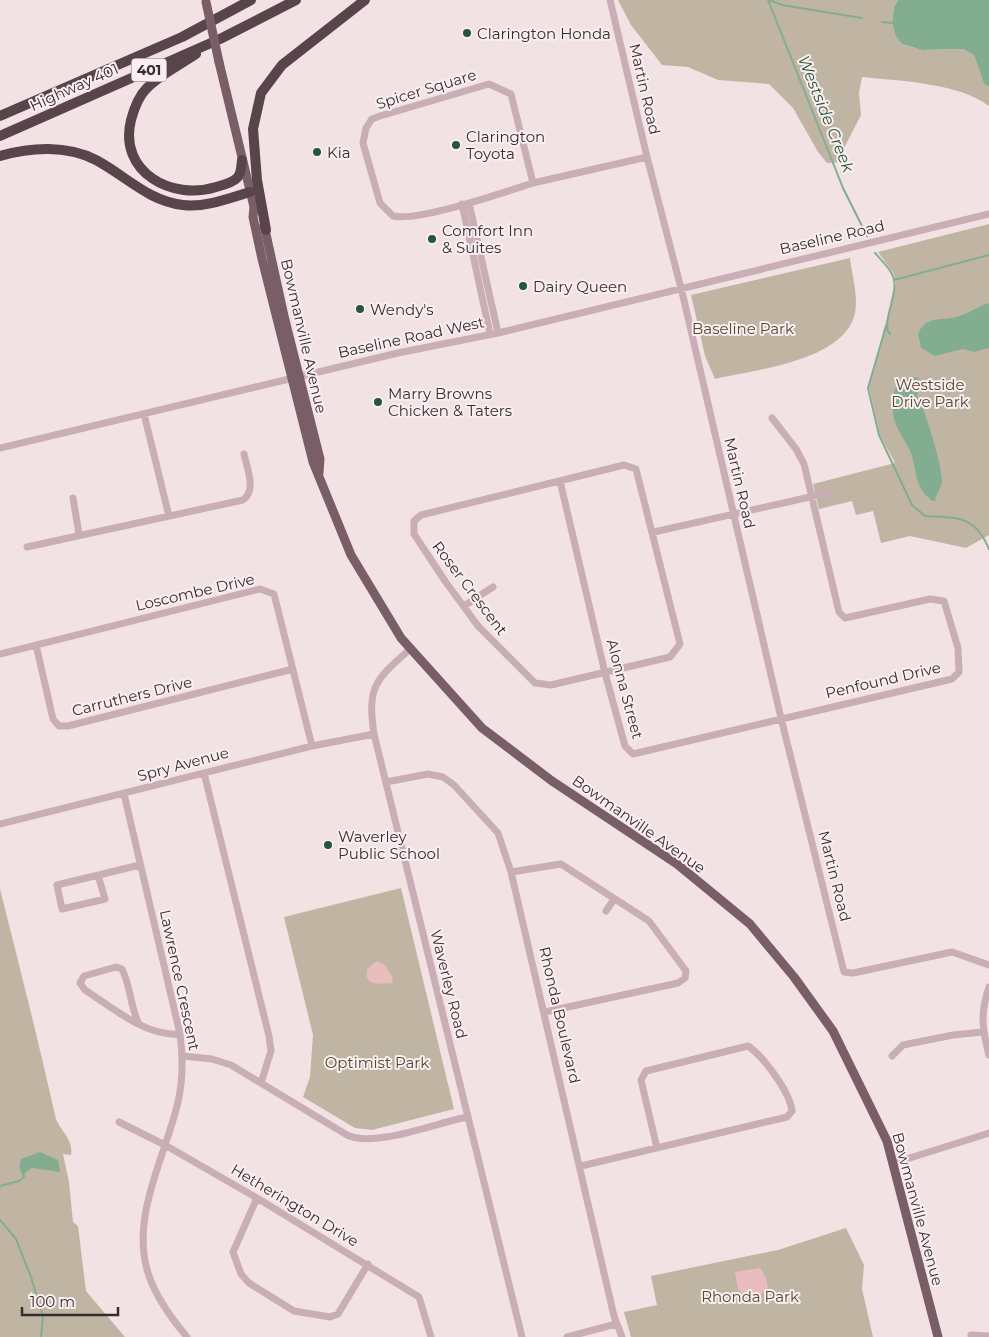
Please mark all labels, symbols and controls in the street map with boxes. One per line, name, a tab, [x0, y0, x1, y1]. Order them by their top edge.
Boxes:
place label: Clarington Honda	[477, 24, 611, 43]
marker: Clarington Honda	[461, 27, 473, 39]
street label: Martin Road	[625, 42, 665, 136]
water label: Westside Creek	[794, 53, 859, 176]
road number: 401	[132, 58, 166, 82]
street label: Highway 401	[27, 59, 121, 115]
street label: Spicer Square	[374, 65, 478, 113]
place label: Clarington Toyota	[466, 127, 545, 163]
marker: Clarington Toyota	[450, 139, 462, 151]
place label: Kia	[327, 143, 351, 162]
marker: Kia	[311, 146, 323, 158]
street label: Baseline Road	[778, 216, 886, 258]
place label: Comfort Inn & Suites	[442, 221, 533, 257]
marker: Comfort Inn & Suites	[426, 233, 438, 245]
street label: Bowmanville Avenue	[277, 257, 331, 415]
place label: Dairy Queen	[533, 277, 627, 296]
marker: Dairy Queen	[517, 280, 529, 292]
place label: Wendy's	[370, 300, 434, 319]
marker: Wendy's	[354, 303, 366, 315]
street label: Baseline Road West	[336, 312, 486, 362]
park label: Baseline Park	[692, 319, 794, 338]
park label: Westside Drive Park	[891, 375, 969, 411]
place label: Marry Browns Chicken & Taters	[388, 384, 512, 420]
marker: Marry Browns Chicken & Taters	[372, 396, 384, 408]
street label: Martin Road	[720, 436, 760, 530]
street label: Roser Crescent	[428, 537, 512, 639]
street label: Loscombe Drive	[134, 569, 256, 615]
street label: Alonna Street	[603, 637, 647, 741]
street label: Penfound Drive	[823, 657, 943, 703]
street label: Carruthers Drive	[70, 672, 194, 720]
street label: Spry Avenue	[135, 743, 231, 785]
street label: Bowmanville Avenue	[569, 771, 709, 877]
place label: Waverley Public School	[338, 827, 440, 863]
street label: Martin Road	[815, 829, 855, 923]
marker: Waverley Public School	[322, 839, 334, 851]
street label: Lawrence Crescent	[156, 908, 204, 1052]
street label: Waverley Road	[426, 928, 472, 1040]
street label: Rhonda Boulevard	[535, 945, 585, 1085]
park label: Optimist Park	[325, 1053, 429, 1072]
street label: Bowmanville Avenue	[888, 1130, 948, 1288]
street label: Hetherington Drive	[228, 1159, 362, 1251]
scale bar	[22, 1284, 119, 1316]
park label: Rhonda Park	[701, 1287, 799, 1306]
text: 100 m	[30, 1292, 75, 1311]

